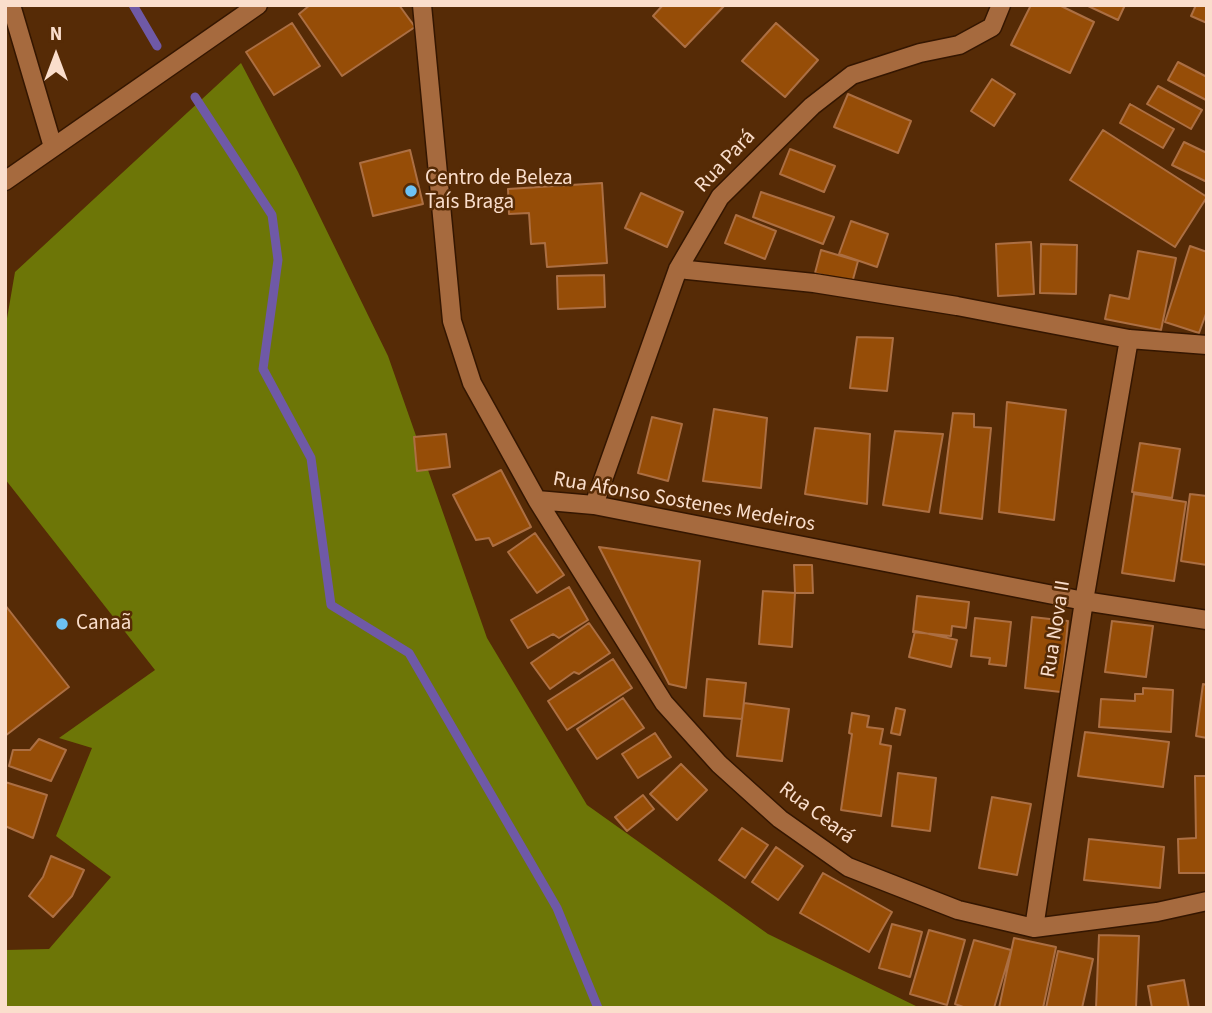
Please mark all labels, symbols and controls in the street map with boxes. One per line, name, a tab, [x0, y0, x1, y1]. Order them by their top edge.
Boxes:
north arrow	[21, 21, 91, 91]
text: N	[50, 21, 62, 48]
street label: Rua Pará	[690, 125, 762, 199]
place label: Centro de Beleza Taís Braga	[425, 166, 572, 216]
marker: Centro de Beleza Taís Braga	[403, 183, 419, 199]
street label: Rua Afonso Sostenes Medeiros	[551, 468, 817, 538]
street label: Rua Nova II	[1037, 579, 1077, 679]
place label: Canaã	[76, 611, 131, 637]
marker: Canaã	[54, 616, 70, 632]
street label: Rua Ceará	[773, 777, 859, 851]

